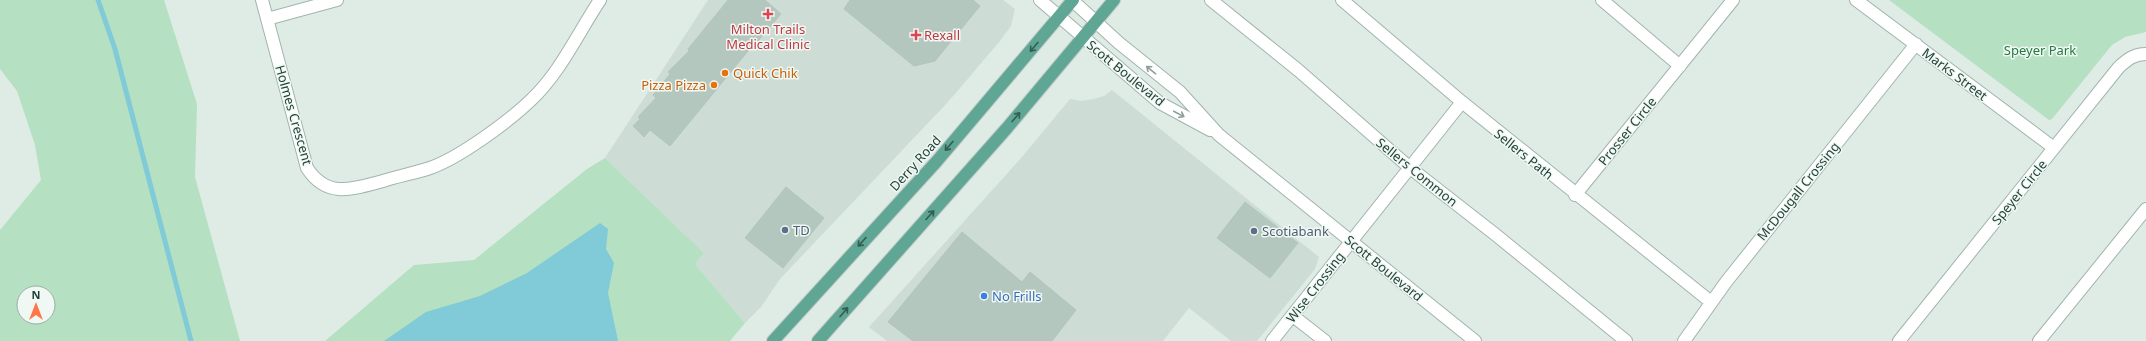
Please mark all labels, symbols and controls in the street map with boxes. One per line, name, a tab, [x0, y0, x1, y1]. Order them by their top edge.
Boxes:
marker: Milton Trails Medical Clinic	[762, 8, 774, 20]
place label: Milton Trails Medical Clinic	[726, 20, 810, 53]
place label: Rexall	[924, 26, 960, 44]
marker: Rexall	[911, 30, 921, 40]
street label: Scott Boulevard	[1083, 36, 1169, 110]
one-way arrow	[1029, 41, 1038, 52]
park label: Speyer Park	[2004, 41, 2076, 59]
street label: Marks Street	[1919, 44, 1992, 105]
street label: Holmes Crescent	[271, 63, 317, 167]
place label: Quick Chik	[733, 64, 798, 82]
one-way arrow	[1146, 65, 1157, 74]
marker: Quick Chik	[720, 68, 730, 78]
place label: Pizza Pizza	[641, 76, 706, 94]
marker: Pizza Pizza	[709, 80, 719, 90]
street label: Prosser Circle	[1594, 93, 1660, 169]
one-way arrow	[1173, 110, 1185, 118]
one-way arrow	[1012, 112, 1021, 122]
street label: Sellers Path	[1491, 125, 1557, 183]
street label: Derry Road	[885, 131, 945, 195]
street label: Sellers Common	[1373, 134, 1461, 210]
street label: McDougall Crossing	[1753, 138, 1843, 244]
one-way arrow	[945, 140, 954, 151]
street label: Speyer Circle	[1987, 156, 2051, 228]
one-way arrow	[926, 209, 935, 220]
place label: TD	[793, 221, 810, 239]
place label: Scotiabank	[1262, 222, 1329, 240]
marker: TD	[780, 225, 790, 235]
marker: Scotiabank	[1249, 226, 1259, 236]
street label: Scott Boulevard	[1341, 231, 1427, 305]
one-way arrow	[858, 237, 867, 248]
street label: Wise Crossing	[1282, 248, 1348, 326]
north arrow	[16, 285, 56, 325]
text: N	[32, 287, 40, 302]
place label: No Frills	[992, 287, 1042, 305]
marker: No Frills	[979, 291, 989, 301]
one-way arrow	[839, 306, 848, 317]

